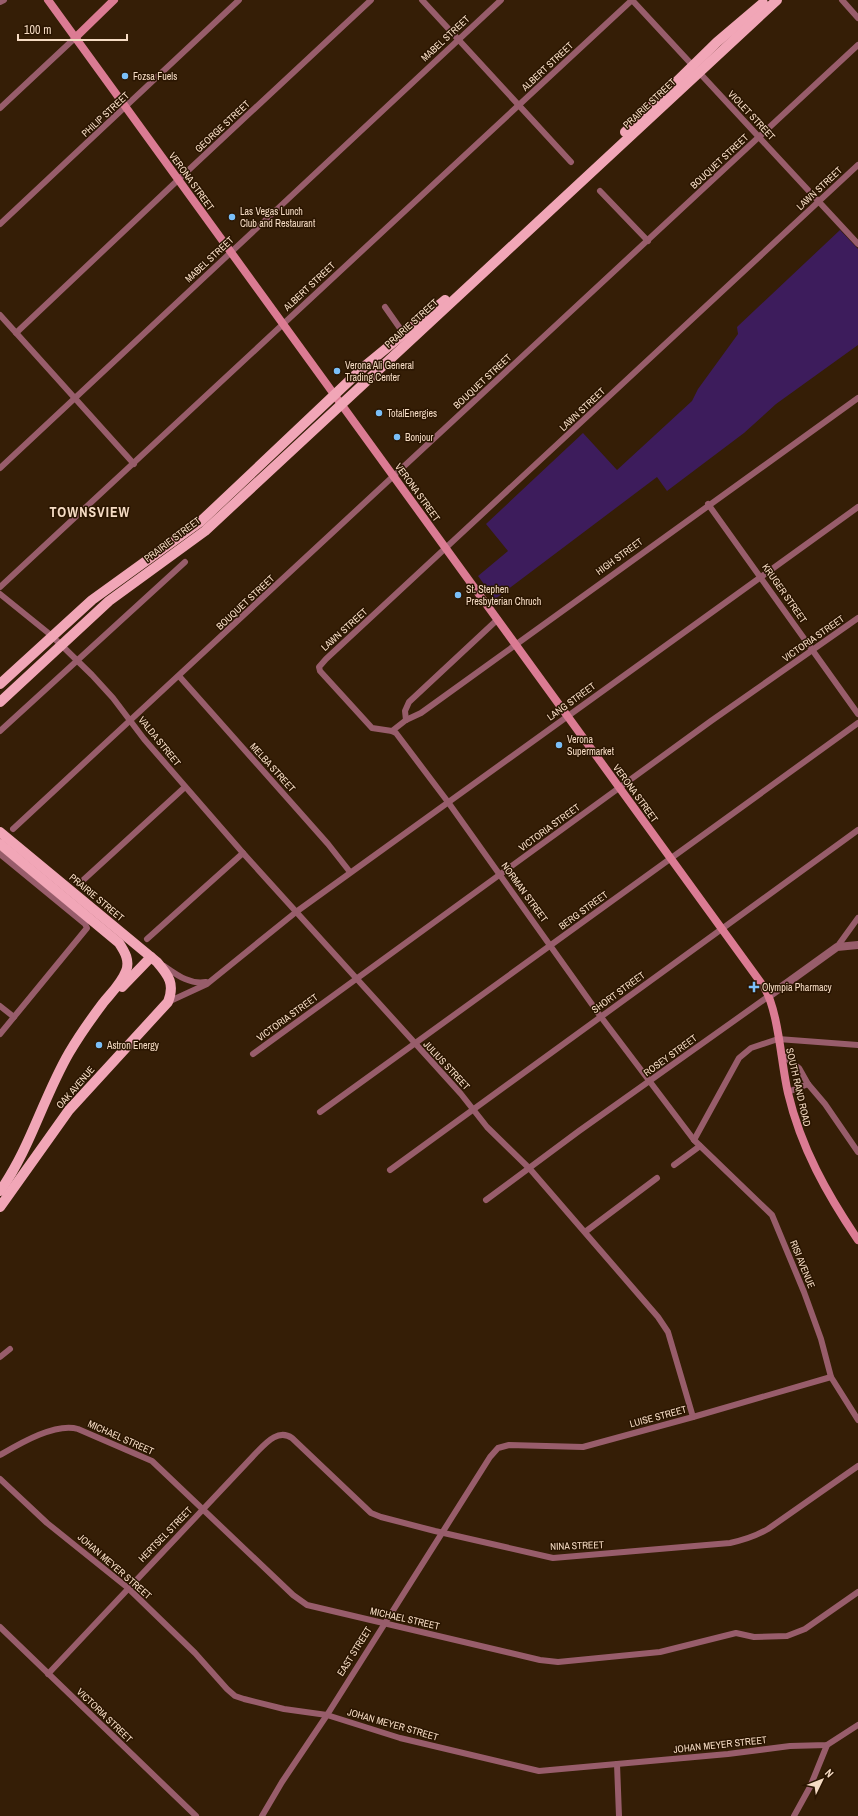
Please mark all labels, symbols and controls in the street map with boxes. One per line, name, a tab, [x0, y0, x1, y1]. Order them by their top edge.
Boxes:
street label: MABEL STREET	[418, 12, 472, 64]
scale bar	[18, 16, 127, 42]
text: 100 m	[24, 22, 51, 38]
street label: ALBERT STREET	[518, 39, 576, 94]
place label: Fozsa Fuels	[133, 70, 177, 83]
marker: Fozsa Fuels	[120, 71, 130, 81]
street label: PRAIRIE STREET	[620, 76, 678, 131]
street label: VIOLET STREET	[725, 88, 778, 143]
street label: PHILIP STREET	[79, 89, 132, 140]
street label: GEORGE STREET	[192, 98, 253, 155]
street label: BOUQUET STREET	[687, 131, 751, 192]
street label: VERONA STREET	[166, 150, 217, 213]
street label: LAWN STREET	[794, 164, 845, 213]
place label: Las Vegas Lunch Club and Restaurant	[240, 205, 316, 230]
marker: Las Vegas Lunch Club and Restaurant	[227, 212, 237, 222]
street label: MABEL STREET	[182, 233, 236, 285]
street label: ALBERT STREET	[280, 259, 338, 314]
street label: PRAIRIE STREET	[382, 296, 441, 351]
street label: BOUQUET STREET	[450, 351, 514, 412]
place label: Verona Ali General Trading Center	[345, 359, 414, 384]
marker: Verona Ali General Trading Center	[332, 366, 342, 376]
street label: LAWN STREET	[557, 385, 608, 434]
place label: TotalEnergies	[387, 407, 437, 420]
marker: TotalEnergies	[374, 408, 384, 418]
place label: Bonjour	[405, 431, 434, 444]
marker: Bonjour	[392, 432, 402, 442]
street label: VERONA STREET	[392, 461, 443, 524]
district label: TOWNSVIEW	[50, 503, 130, 521]
street label: PRAIRIE STREET	[141, 514, 203, 565]
street label: HIGH STREET	[593, 535, 645, 578]
street label: KRUGER STREET	[759, 561, 810, 626]
street label: BOUQUET STREET	[213, 572, 277, 633]
place label: St. Stephen Presbyterian Chruch	[466, 583, 541, 608]
marker: St. Stephen Presbyterian Chruch	[453, 590, 463, 600]
street label: LAWN STREET	[318, 605, 370, 654]
street label: VICTORIA STREET	[780, 612, 847, 665]
street label: LANG STREET	[544, 679, 598, 723]
street label: VALDA STREET	[136, 714, 184, 769]
place label: Verona Supermarket	[567, 733, 615, 758]
street label: MELBA STREET	[247, 740, 298, 795]
marker: Verona Supermarket	[554, 740, 564, 750]
street label: VERONA STREET	[610, 762, 661, 825]
street label: VICTORIA STREET	[516, 801, 583, 854]
street label: NORMAN STREET	[498, 860, 551, 925]
street label: PRAIRIE STREET	[67, 871, 127, 924]
street label: BERG STREET	[556, 888, 611, 933]
street label: SHORT STREET	[589, 969, 648, 1016]
place label: Olympia Pharmacy	[762, 981, 833, 994]
marker: Olympia Pharmacy	[749, 982, 759, 992]
street label: VICTORIA STREET	[254, 991, 321, 1044]
street label: ROSEY STREET	[641, 1032, 700, 1079]
street label: JULIUS STREET	[420, 1038, 473, 1093]
place label: Astron Energy	[106, 1039, 160, 1052]
marker: Astron Energy	[94, 1040, 104, 1050]
street label: SOUTH RAND ROAD	[783, 1047, 814, 1128]
street label: OAK AVENUE	[53, 1063, 97, 1111]
street label: RISI AVENUE	[787, 1238, 818, 1290]
street label: LUISE STREET	[628, 1403, 688, 1430]
street label: MICHAEL STREET	[86, 1417, 156, 1458]
street label: HERTSEL STREET	[136, 1504, 195, 1565]
street label: JOHAN MEYER STREET	[75, 1531, 154, 1602]
street label: NINA STREET	[550, 1538, 604, 1553]
street label: MICHAEL STREET	[369, 1604, 441, 1633]
street label: EAST STREET	[334, 1624, 375, 1678]
street label: VICTORIA STREET	[74, 1685, 135, 1745]
street label: JOHAN MEYER STREET	[346, 1705, 440, 1744]
street label: JOHAN MEYER STREET	[673, 1733, 767, 1756]
north arrow	[802, 1760, 842, 1800]
text: N	[822, 1766, 837, 1780]

